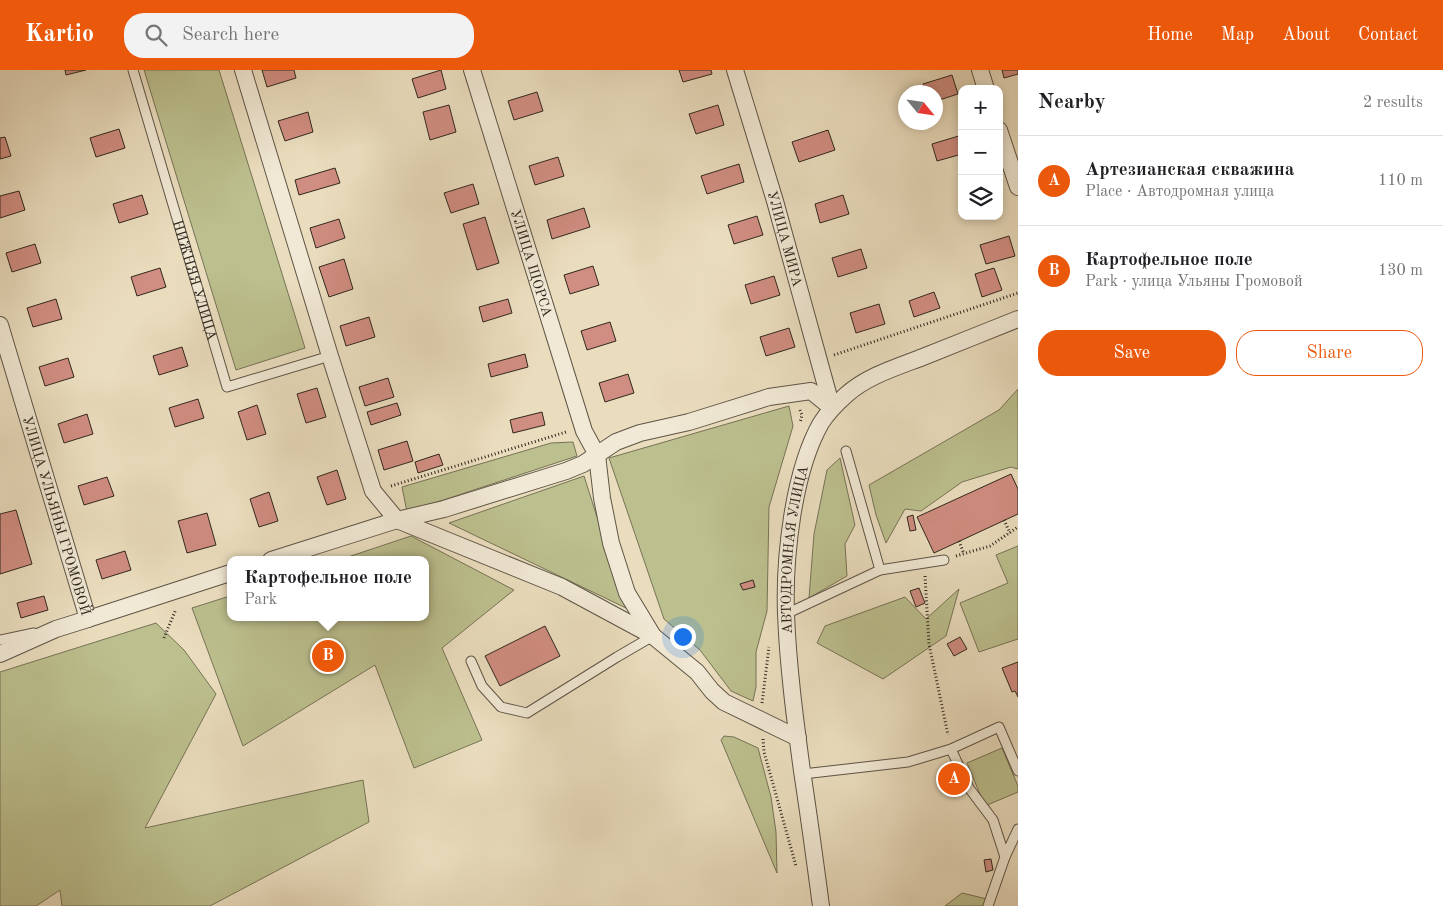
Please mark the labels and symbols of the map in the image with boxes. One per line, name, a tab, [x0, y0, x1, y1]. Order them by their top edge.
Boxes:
north arrow	[898, 85, 943, 130]
street label: УЛИЦА МИРА	[764, 189, 804, 289]
street label: УЛИЦА ЩОРСА	[508, 208, 554, 319]
street label: НИЖНЯЯ УЛИЦА	[170, 218, 219, 342]
street label: УЛИЦА УЛЬЯНЫ ГРОМОВОЙ	[20, 415, 96, 617]
street label: АВТОДРОМНАЯ УЛИЦА	[780, 464, 811, 634]
your location	[670, 624, 696, 650]
pin: B	[312, 637, 344, 675]
pin: A	[938, 760, 970, 798]

